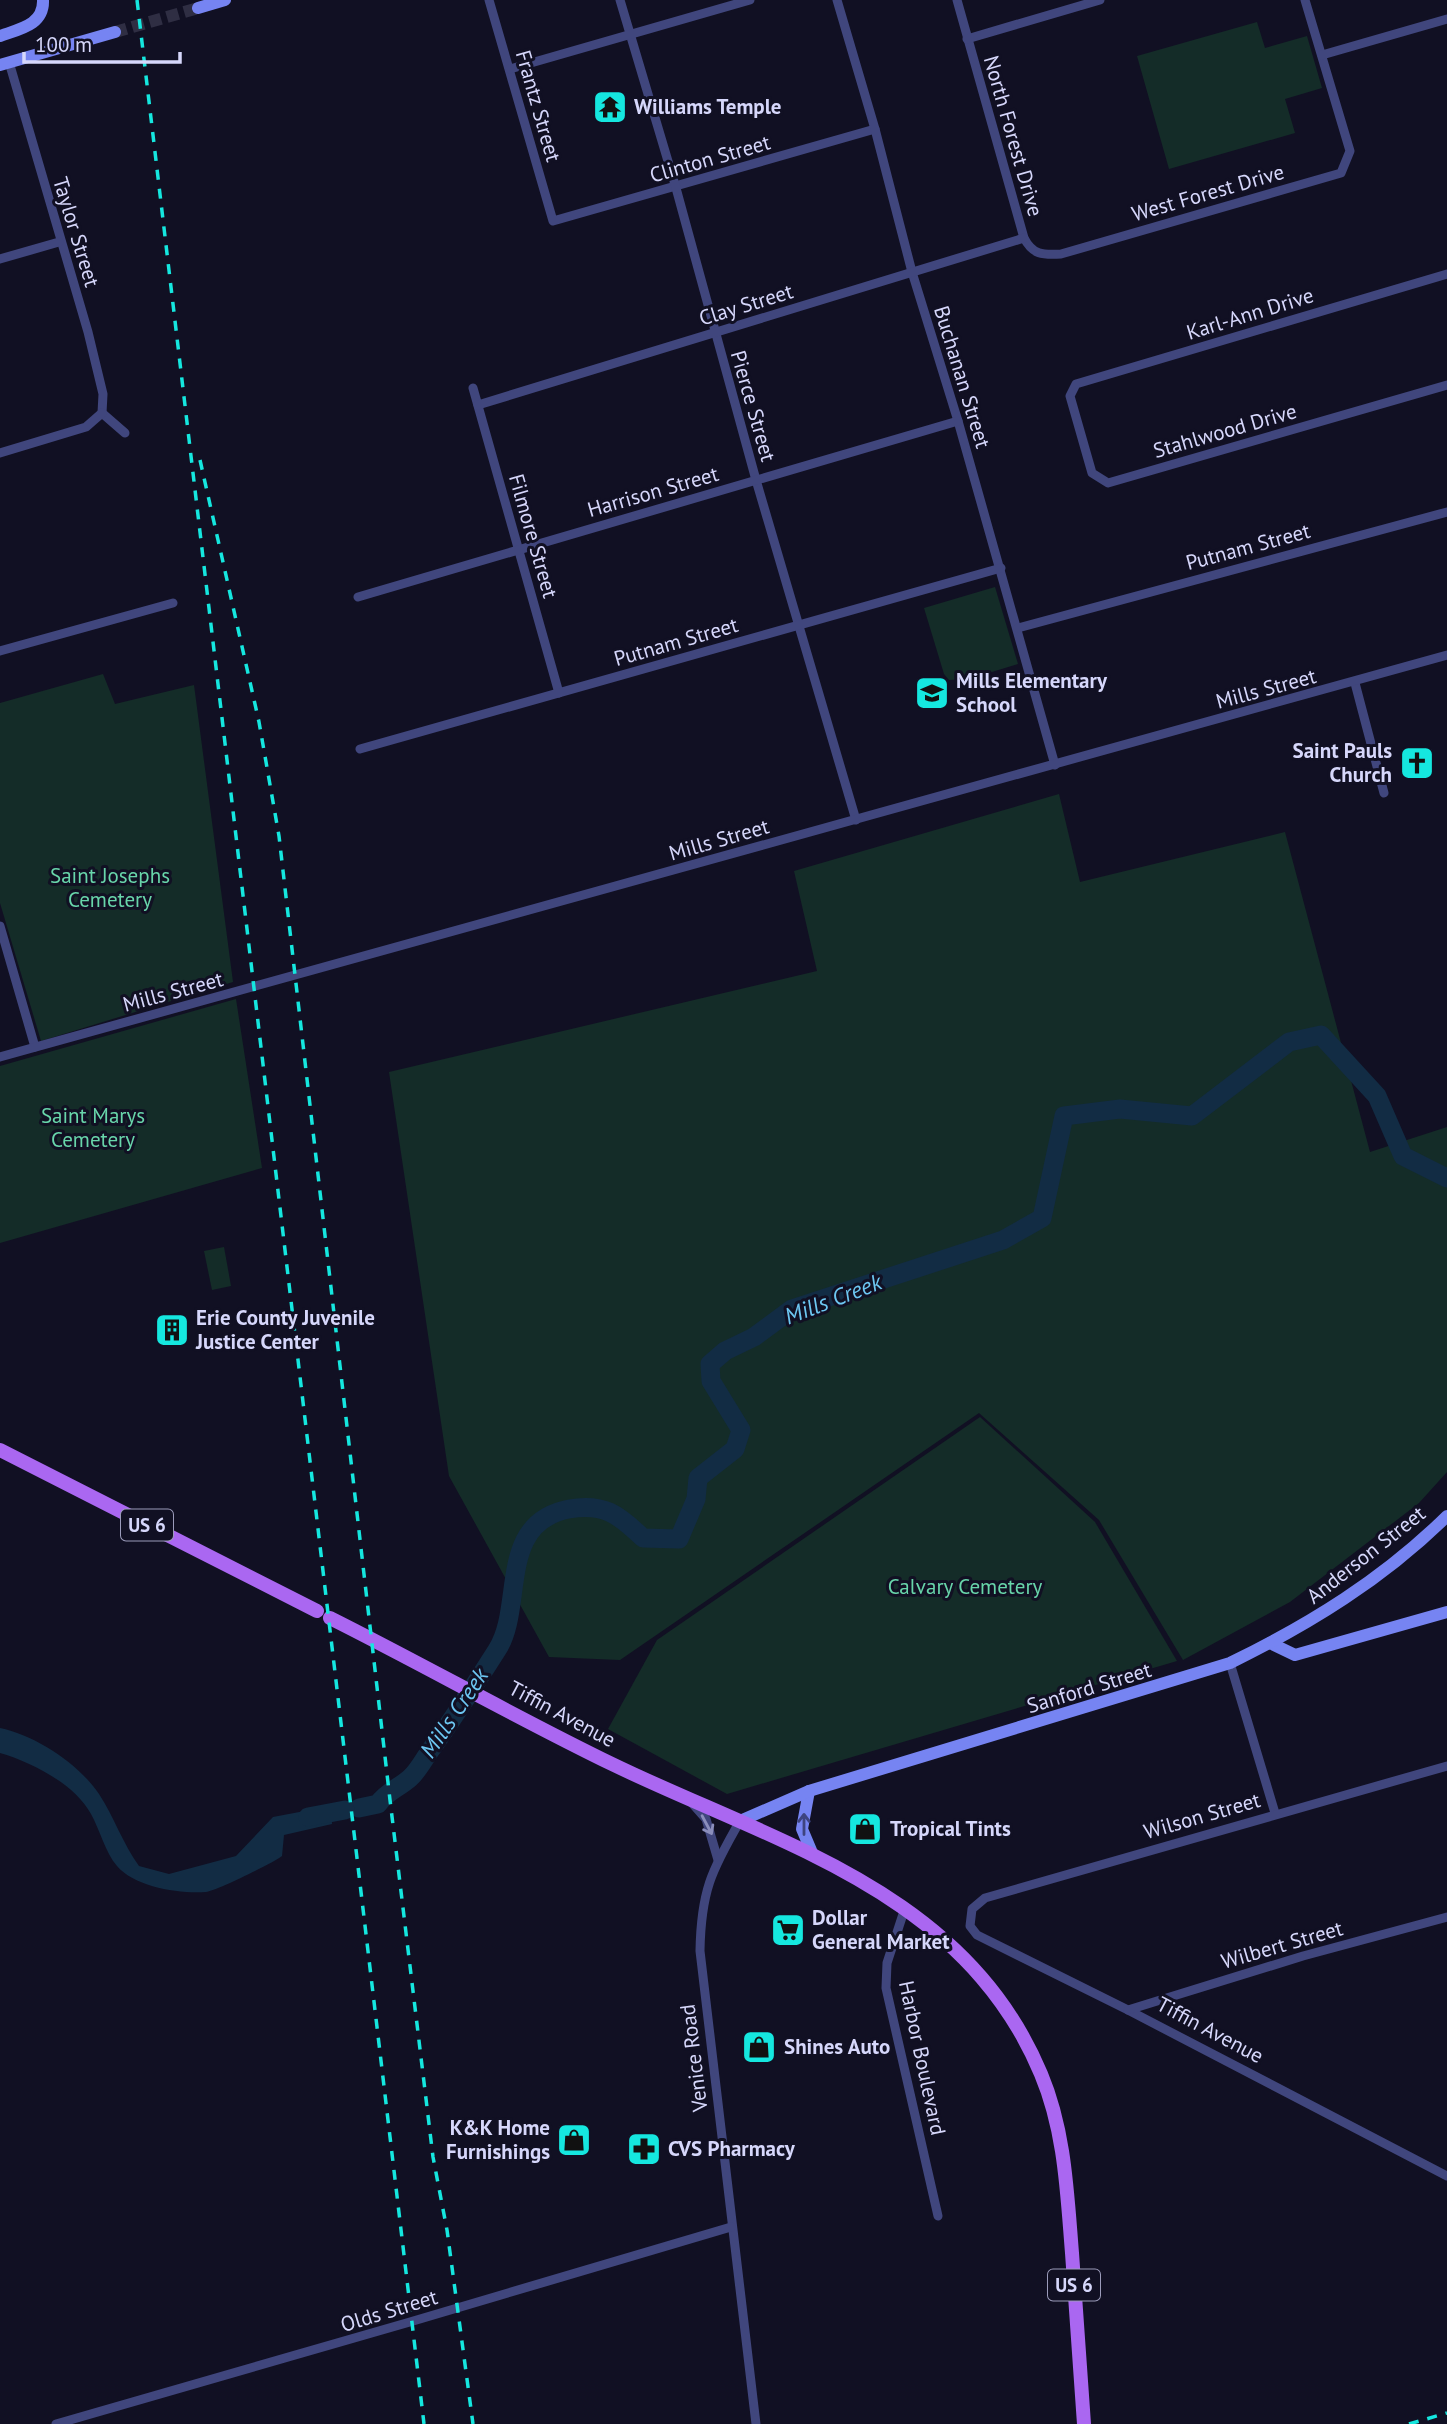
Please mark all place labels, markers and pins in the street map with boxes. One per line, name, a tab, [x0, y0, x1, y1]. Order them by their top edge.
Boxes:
temple icon: Williams Temple	[591, 88, 629, 126]
place label: Williams Temple	[634, 93, 781, 120]
place label: Mills Elementary School	[956, 667, 1108, 718]
school or university icon: Mills Elementary School	[913, 674, 951, 712]
place label: Saint Pauls Church	[1293, 737, 1392, 788]
church icon: Saint Pauls Church	[1398, 744, 1436, 782]
place label: Erie County Juvenile Justice Center	[195, 1304, 375, 1355]
building icon: Erie County Juvenile Justice Center	[153, 1311, 191, 1349]
shop icon: Tropical Tints	[846, 1810, 884, 1848]
place label: Tropical Tints	[890, 1815, 1011, 1842]
place label: Dollar General Market	[812, 1904, 950, 1955]
supermarket icon: Dollar General Market	[769, 1911, 807, 1949]
shop icon: Shines Auto	[740, 2028, 778, 2066]
place label: Shines Auto	[784, 2033, 890, 2060]
place label: K&K Home Furnishings	[446, 2114, 550, 2165]
shop icon: K&K Home Furnishings	[555, 2121, 593, 2159]
pharmacy icon: CVS Pharmacy	[625, 2130, 663, 2168]
place label: CVS Pharmacy	[668, 2135, 796, 2162]

